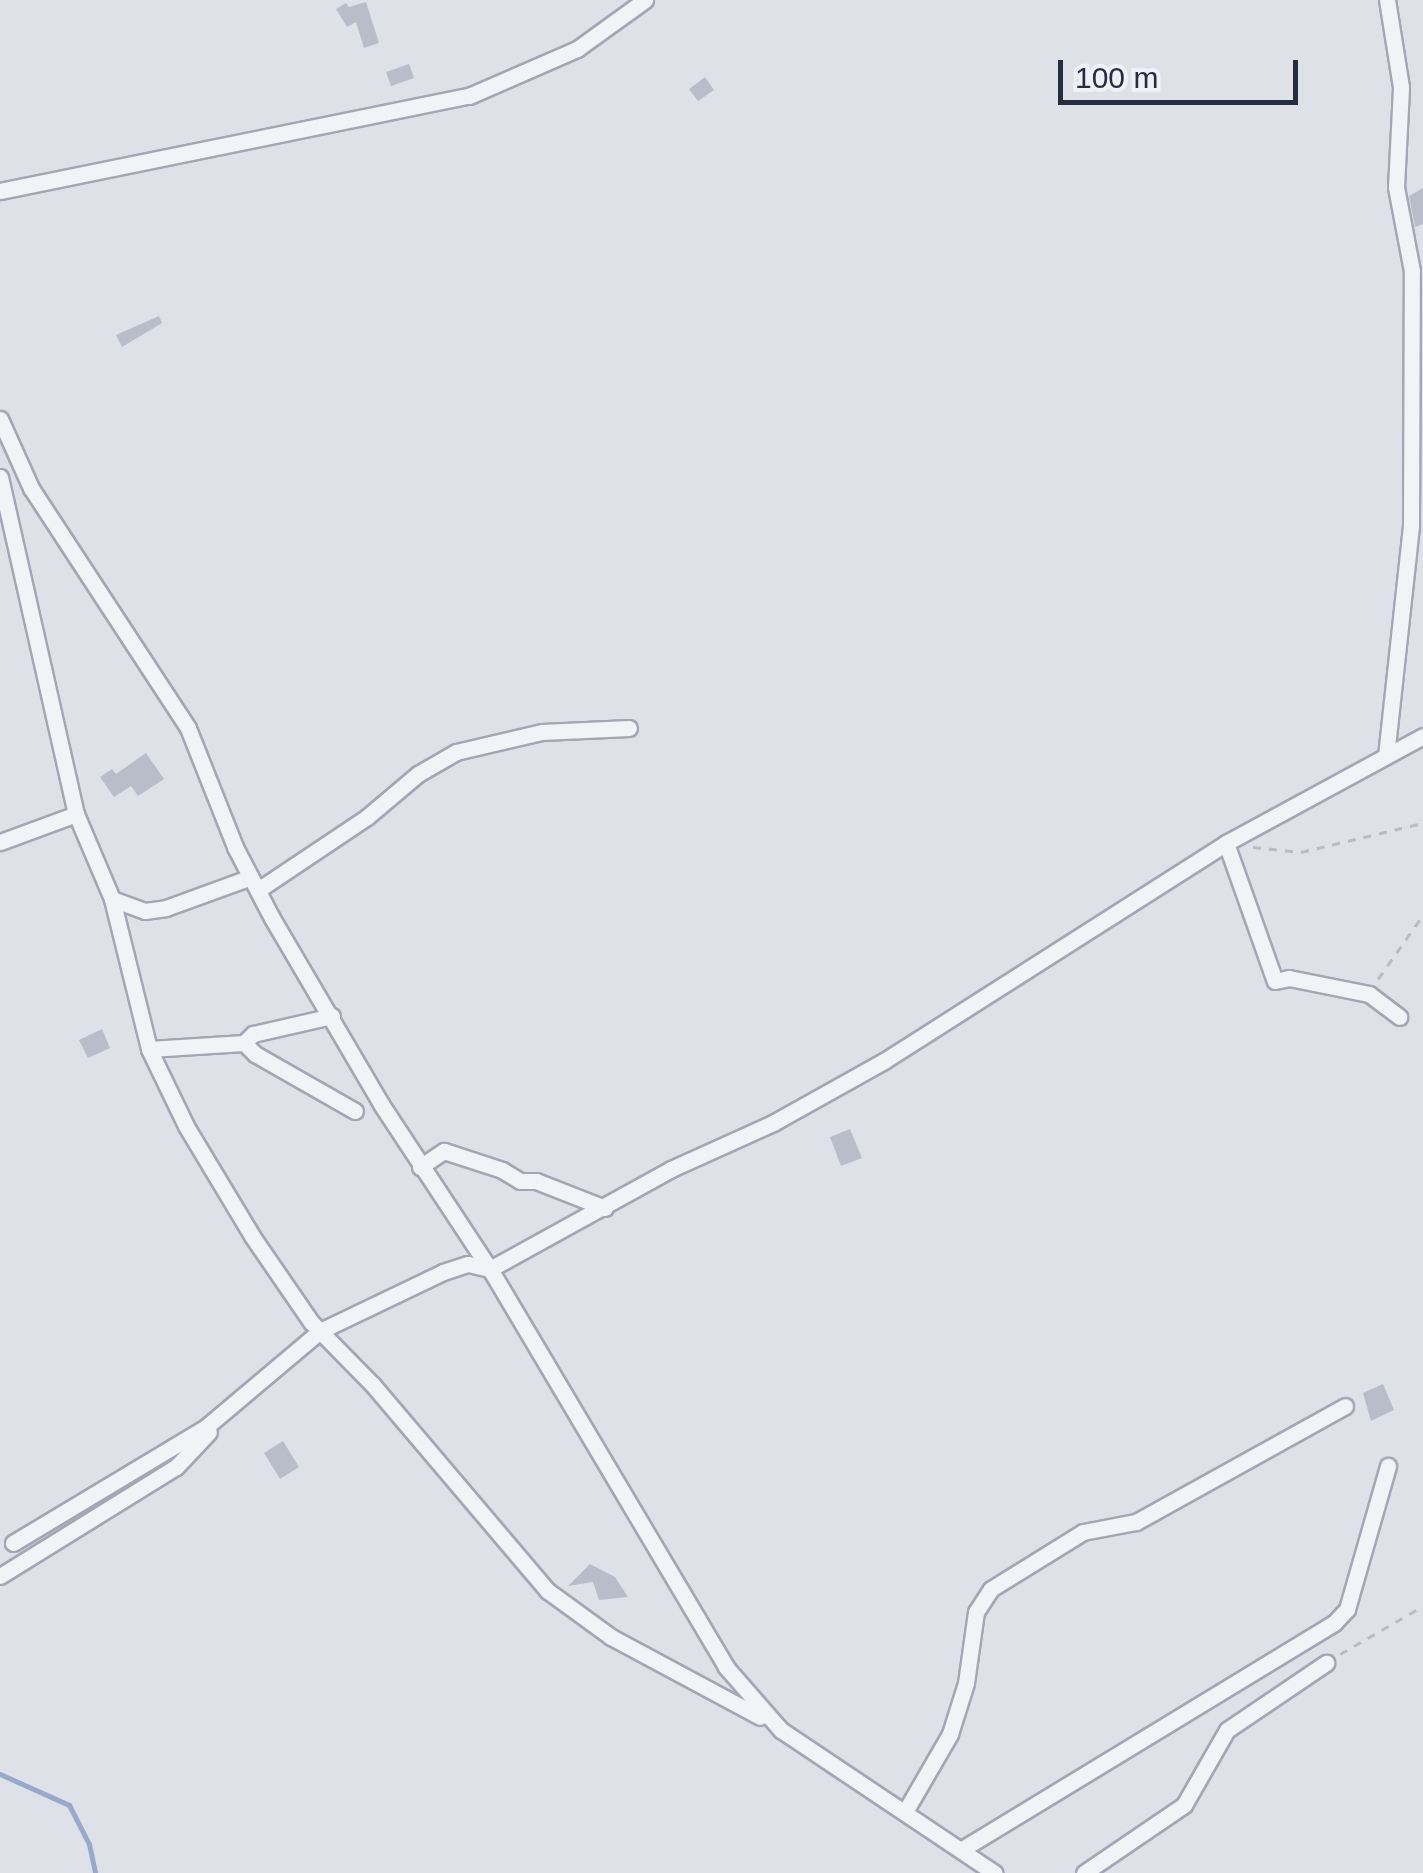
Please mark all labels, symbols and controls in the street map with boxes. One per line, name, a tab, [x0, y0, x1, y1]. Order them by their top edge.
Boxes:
scale bar	[1063, 40, 1303, 102]
text: 100 m	[1075, 61, 1158, 94]

